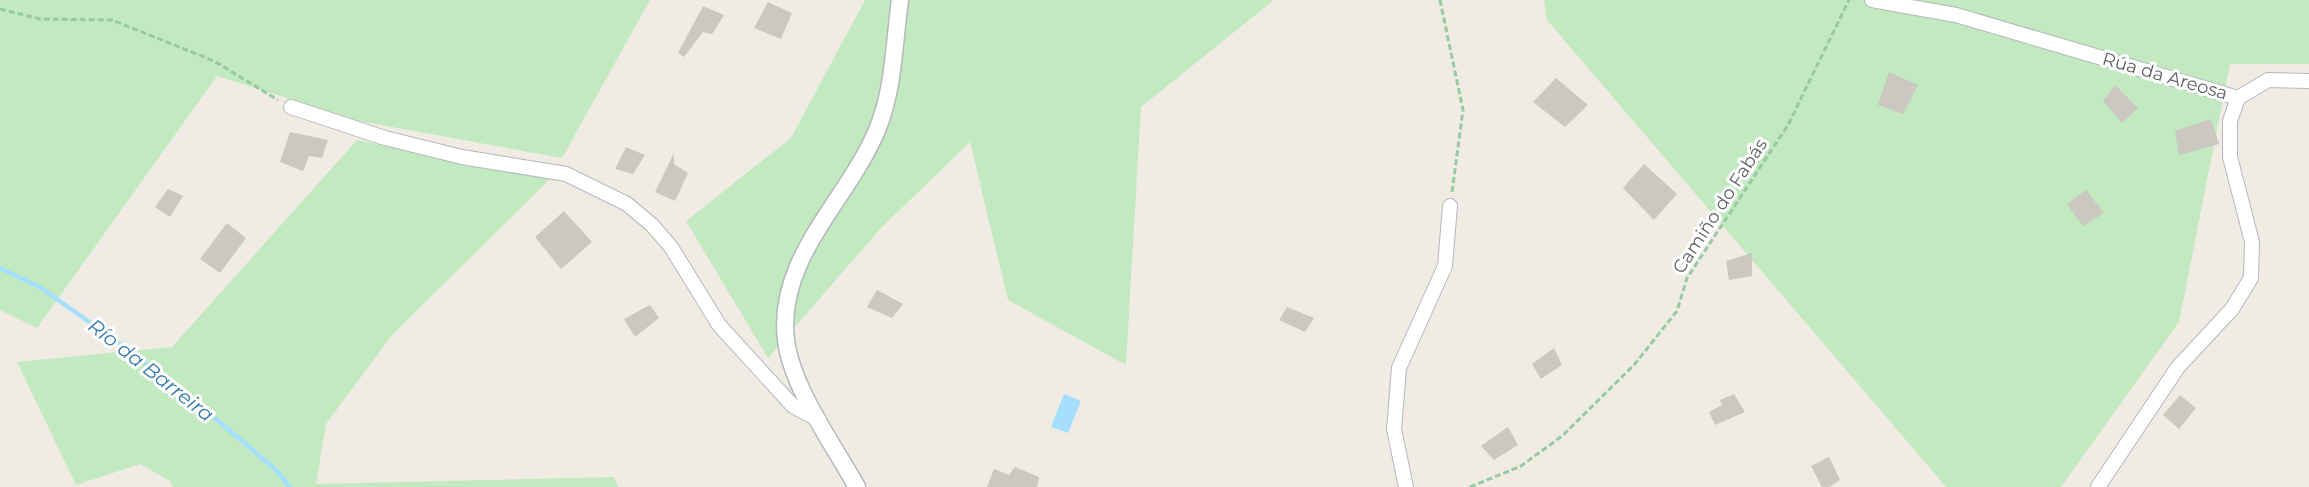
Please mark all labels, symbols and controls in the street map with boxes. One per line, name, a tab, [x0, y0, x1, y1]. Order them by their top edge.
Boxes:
street label: Rúa da Areosa	[2100, 48, 2230, 104]
street label: Camiño do Fabás	[1668, 134, 1772, 278]
water label: Río da Barreira	[83, 313, 219, 427]

